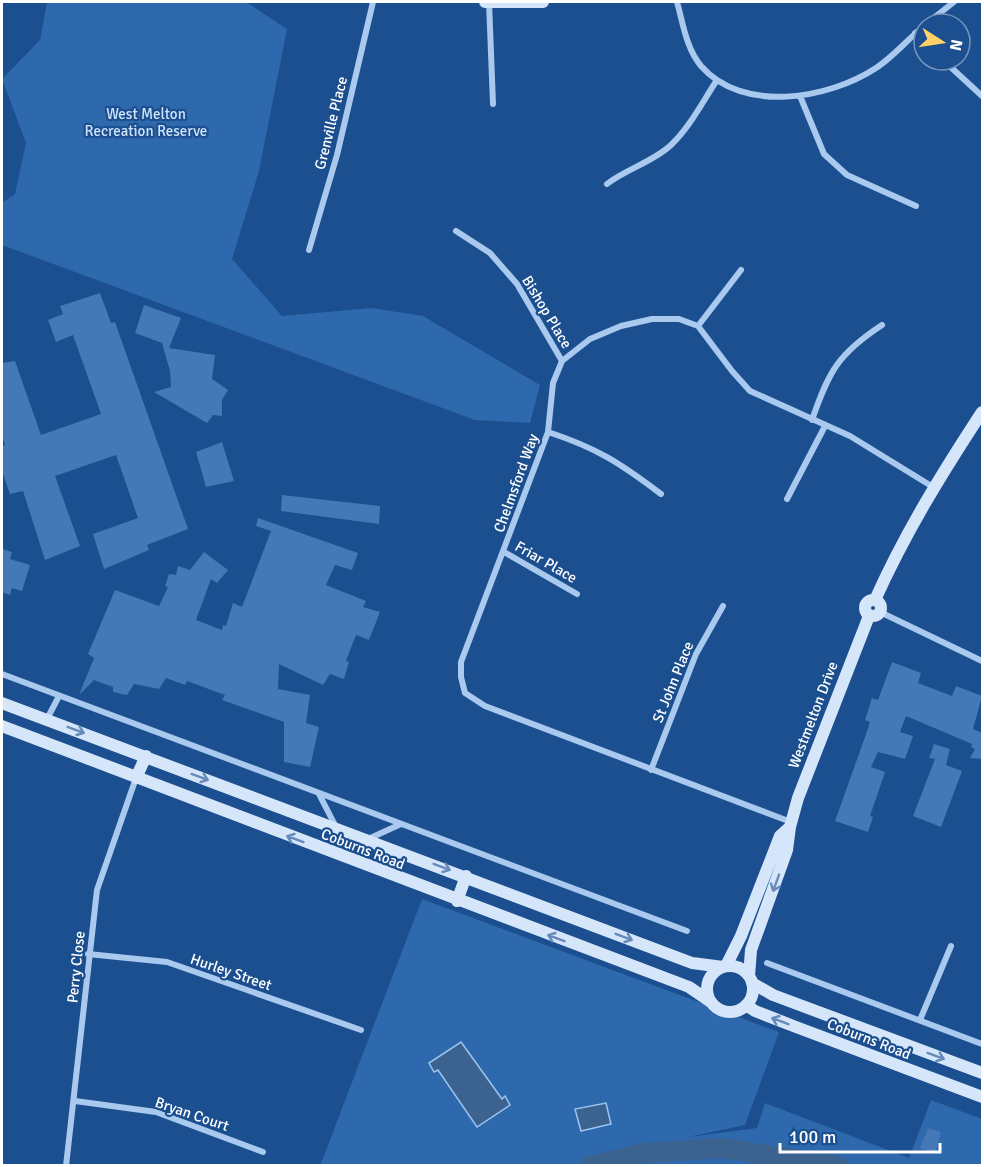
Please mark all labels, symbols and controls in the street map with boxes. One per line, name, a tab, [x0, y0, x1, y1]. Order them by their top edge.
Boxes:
north arrow	[912, 12, 972, 72]
text: N	[945, 37, 967, 52]
street label: Grenville Place	[311, 75, 351, 171]
park label: West Melton Recreation Reserve	[85, 105, 207, 140]
street label: Bishop Place	[518, 272, 576, 352]
street label: Chelmsford Way	[490, 431, 542, 535]
street label: Friar Place	[512, 537, 580, 587]
street label: St John Place	[649, 639, 697, 725]
street label: Westmelton Drive	[784, 659, 842, 771]
one-way arrow	[66, 726, 85, 737]
one-way arrow	[190, 772, 209, 783]
street label: Coburns Road	[318, 825, 408, 873]
one-way arrow	[286, 832, 305, 843]
one-way arrow	[432, 863, 451, 874]
one-way arrow	[769, 873, 780, 892]
street label: Perry Close	[63, 930, 89, 1004]
one-way arrow	[547, 931, 566, 942]
one-way arrow	[614, 932, 633, 943]
street label: Hurley Street	[188, 950, 274, 994]
one-way arrow	[771, 1015, 790, 1026]
street label: Coburns Road	[824, 1015, 914, 1063]
one-way arrow	[927, 1051, 945, 1062]
street label: Bryan Court	[153, 1093, 231, 1135]
scale bar	[780, 1116, 940, 1154]
text: 100 m	[789, 1126, 836, 1148]

